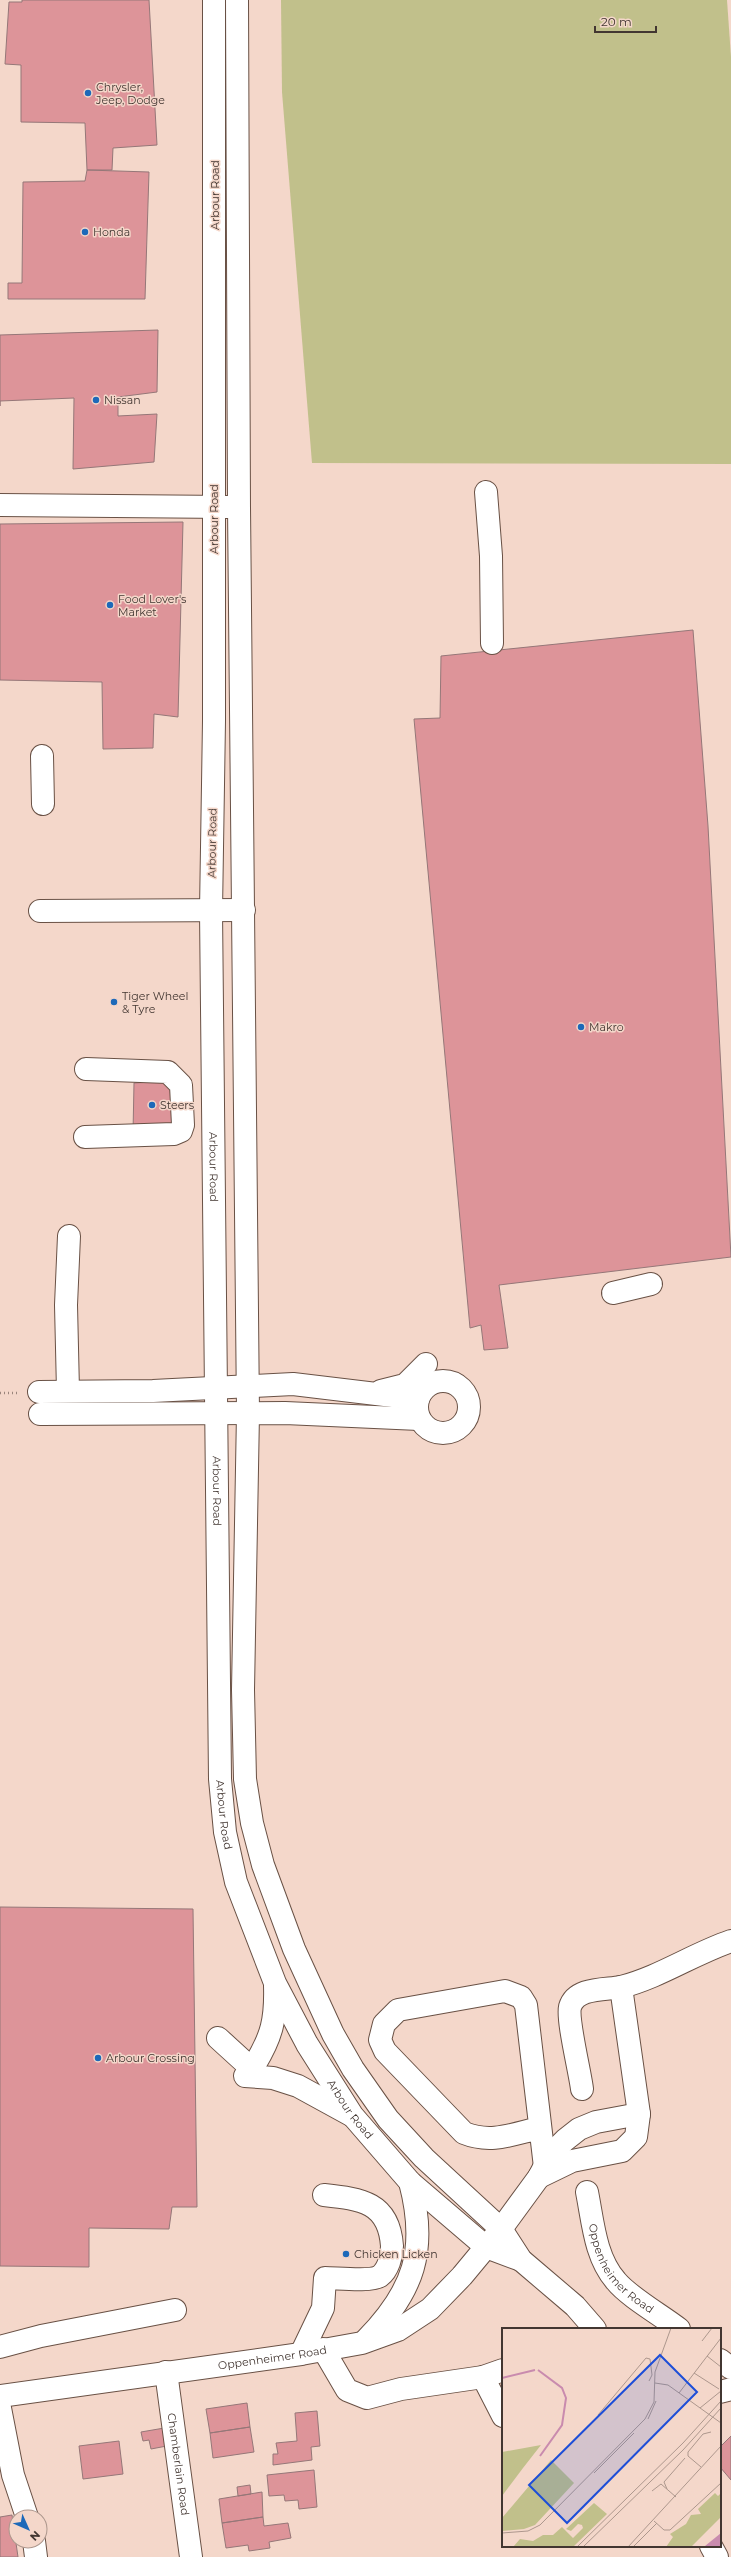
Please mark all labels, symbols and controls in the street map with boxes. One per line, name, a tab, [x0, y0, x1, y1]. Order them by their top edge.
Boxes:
scale bar	[595, 8, 656, 34]
text: 20 m	[601, 14, 632, 29]
place label: Chrysler, Jeep, Dodge	[95, 80, 165, 107]
marker: Chrysler, Jeep, Dodge	[83, 88, 93, 98]
street label: Arbour Road	[208, 160, 222, 230]
place label: Honda	[93, 225, 130, 239]
marker: Honda	[80, 227, 90, 237]
place label: Nissan	[104, 393, 141, 407]
marker: Nissan	[91, 395, 101, 405]
street label: Arbour Road	[207, 484, 221, 554]
place label: Food Lover's Market	[118, 592, 187, 619]
marker: Food Lover's Market	[105, 600, 115, 610]
street label: Arbour Road	[204, 808, 220, 878]
place label: Tiger Wheel & Tyre	[122, 989, 188, 1016]
marker: Tiger Wheel & Tyre	[109, 997, 119, 1007]
place label: Makro	[589, 1020, 624, 1034]
marker: Makro	[576, 1022, 586, 1032]
place label: Steers	[160, 1098, 195, 1112]
marker: Steers	[147, 1100, 157, 1110]
street label: Arbour Road	[206, 1132, 221, 1202]
street label: Arbour Road	[210, 1456, 224, 1526]
street label: Arbour Road	[213, 1779, 236, 1851]
place label: Arbour Crossing	[106, 2051, 195, 2065]
marker: Arbour Crossing	[93, 2053, 103, 2063]
street label: Arbour Road	[324, 2077, 376, 2142]
street label: Oppenheimer Road	[586, 2222, 657, 2316]
place label: Chicken Licken	[354, 2247, 438, 2261]
marker: Chicken Licken	[341, 2249, 351, 2259]
inset map	[502, 2328, 721, 2547]
street label: Oppenheimer Road	[217, 2343, 328, 2373]
street label: Chamberlain Road	[165, 2412, 192, 2516]
north arrow	[8, 2509, 48, 2549]
text: N	[27, 2528, 43, 2544]

